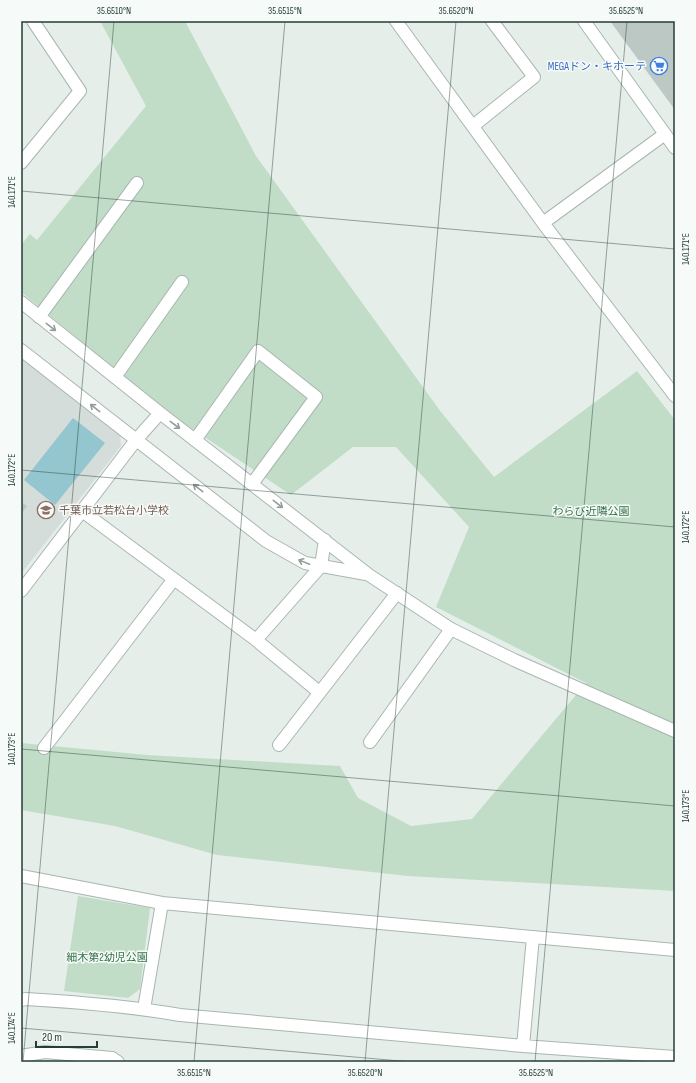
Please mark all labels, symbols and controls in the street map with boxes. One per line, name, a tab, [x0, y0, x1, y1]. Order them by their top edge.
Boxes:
text: 35.6510°N	[97, 5, 131, 17]
text: 35.6515°N	[268, 5, 302, 17]
text: 35.6520°N	[439, 5, 473, 17]
text: 35.6525°N	[609, 5, 643, 17]
supermarket icon: MEGAドン・キホーテ	[649, 56, 669, 76]
place label: MEGAドン・キホーテ	[548, 60, 646, 73]
text: 140.171°E	[6, 176, 18, 208]
text: 140.171°E	[680, 233, 692, 265]
one-way arrow	[46, 322, 57, 331]
one-way arrow	[90, 403, 101, 412]
one-way arrow	[170, 420, 181, 429]
text: 140.172°E	[6, 454, 18, 486]
one-way arrow	[192, 483, 203, 492]
school or university icon: 千葉市立若松台小学校	[36, 500, 56, 520]
one-way arrow	[273, 500, 284, 508]
place label: 千葉市立若松台小学校	[59, 504, 169, 517]
park label: わらび近隣公園	[553, 505, 630, 518]
text: 140.172°E	[680, 511, 692, 543]
one-way arrow	[298, 557, 310, 565]
text: 140.173°E	[6, 733, 18, 765]
text: 140.173°E	[680, 790, 692, 822]
park label: 細木第2幼児公園	[66, 951, 148, 964]
text: 140.174°E	[6, 1012, 18, 1044]
scale bar	[36, 1023, 97, 1049]
text: 20 m	[42, 1030, 62, 1045]
text: 35.6515°N	[177, 1067, 211, 1079]
text: 35.6520°N	[348, 1067, 382, 1079]
text: 35.6525°N	[519, 1067, 553, 1079]

